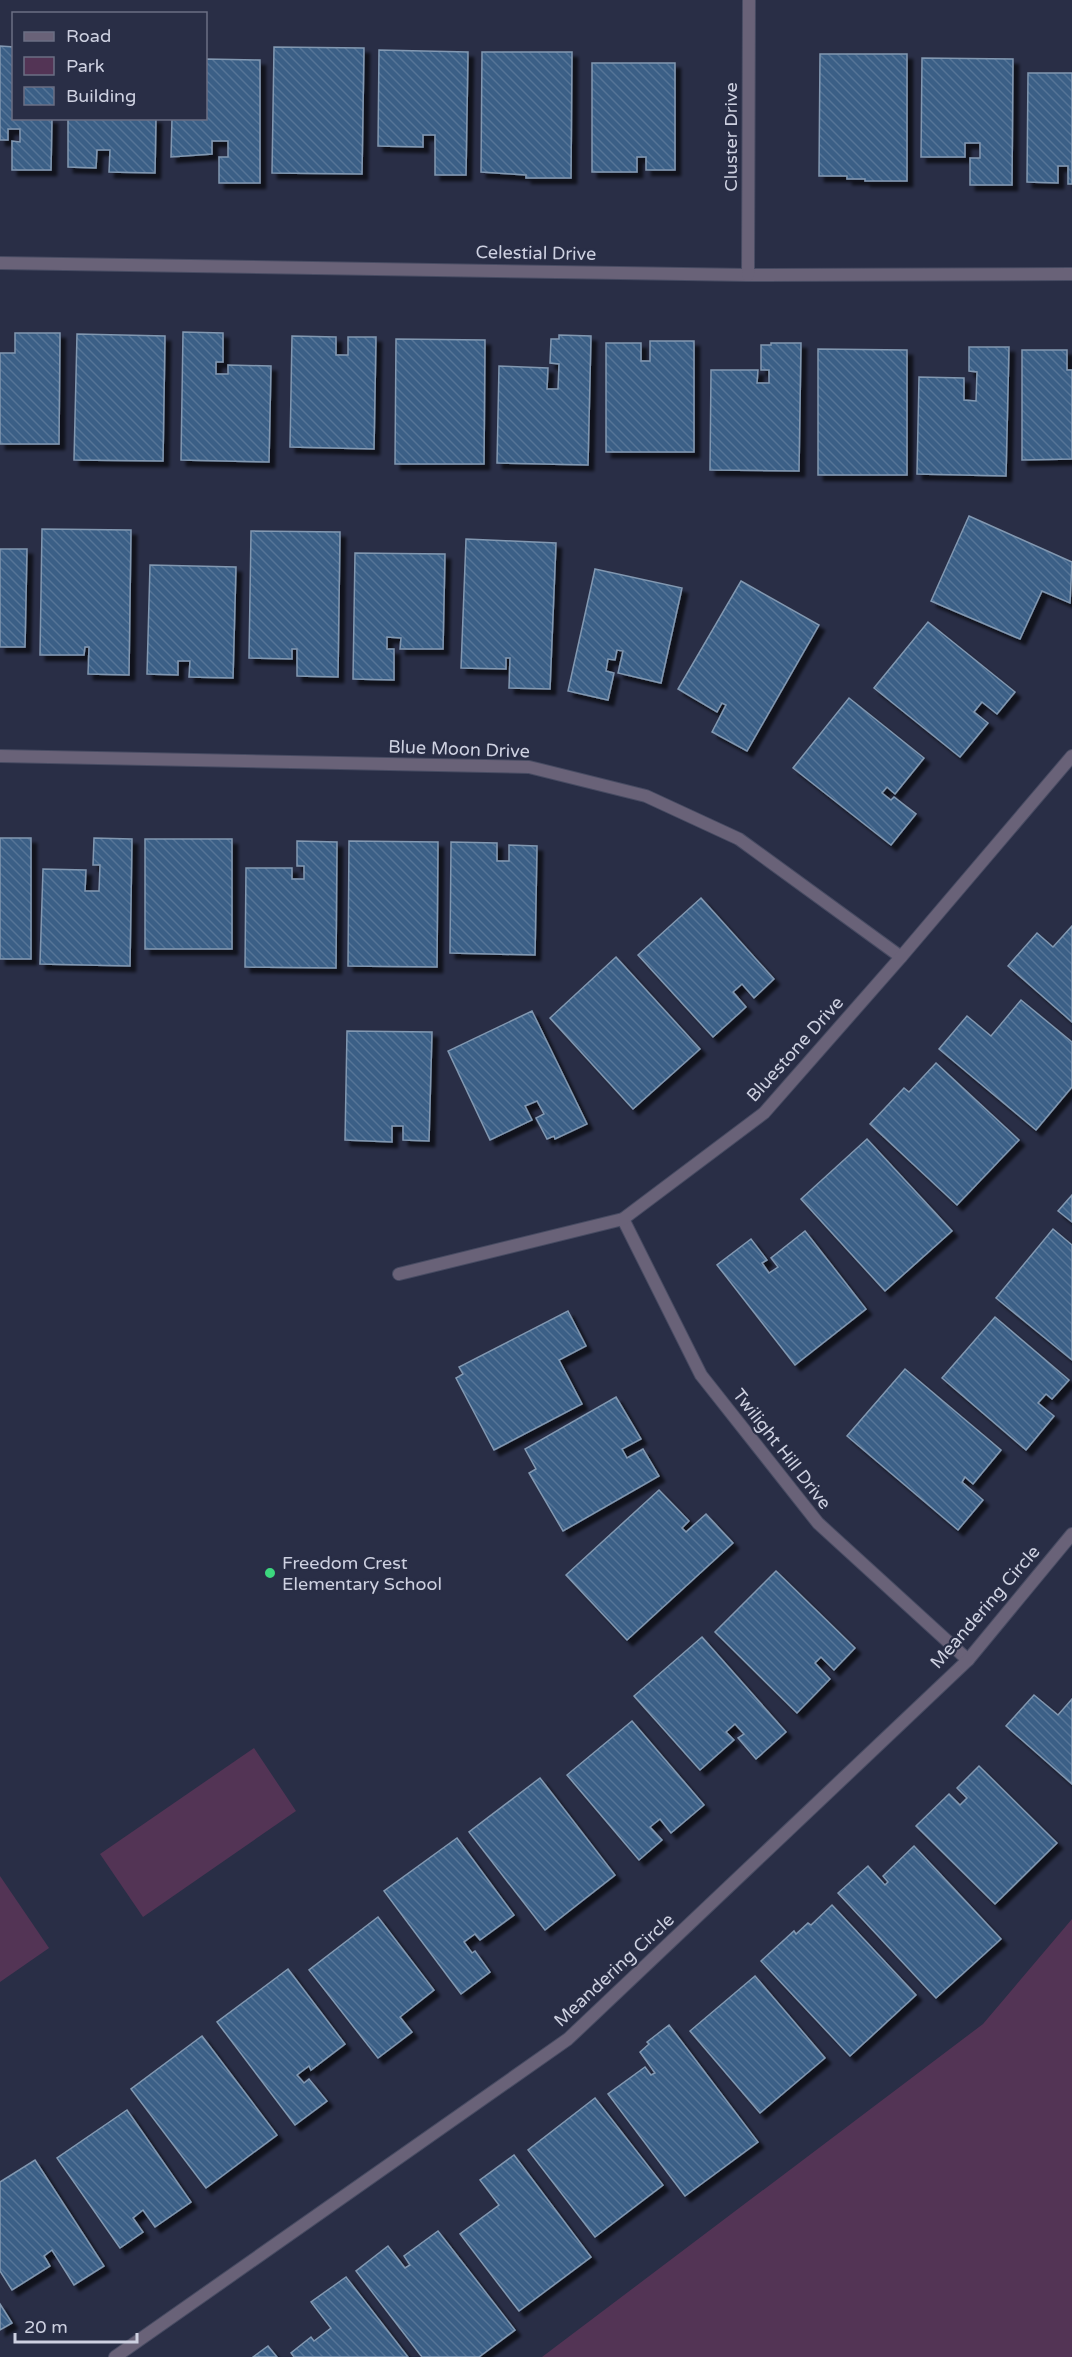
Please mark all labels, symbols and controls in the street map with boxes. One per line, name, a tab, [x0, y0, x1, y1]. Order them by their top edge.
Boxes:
legend	[12, 12, 207, 120]
text: Road	[66, 25, 111, 47]
text: Park	[66, 55, 105, 77]
street label: Cluster Drive	[720, 82, 742, 192]
text: Building	[66, 85, 136, 107]
street label: Celestial Drive	[476, 241, 596, 265]
street label: Blue Moon Drive	[388, 736, 530, 762]
street label: Bluestone Drive	[742, 992, 848, 1106]
street label: Twilight Hill Drive	[728, 1384, 836, 1514]
street label: Meandering Circle	[925, 1541, 1045, 1673]
place label: Freedom Crest Elementary School	[282, 1552, 442, 1595]
marker: Freedom Crest Elementary School	[263, 1566, 277, 1580]
street label: Meandering Circle	[549, 1909, 679, 2031]
scale bar	[15, 2306, 136, 2344]
text: 20 m	[24, 2316, 68, 2338]

